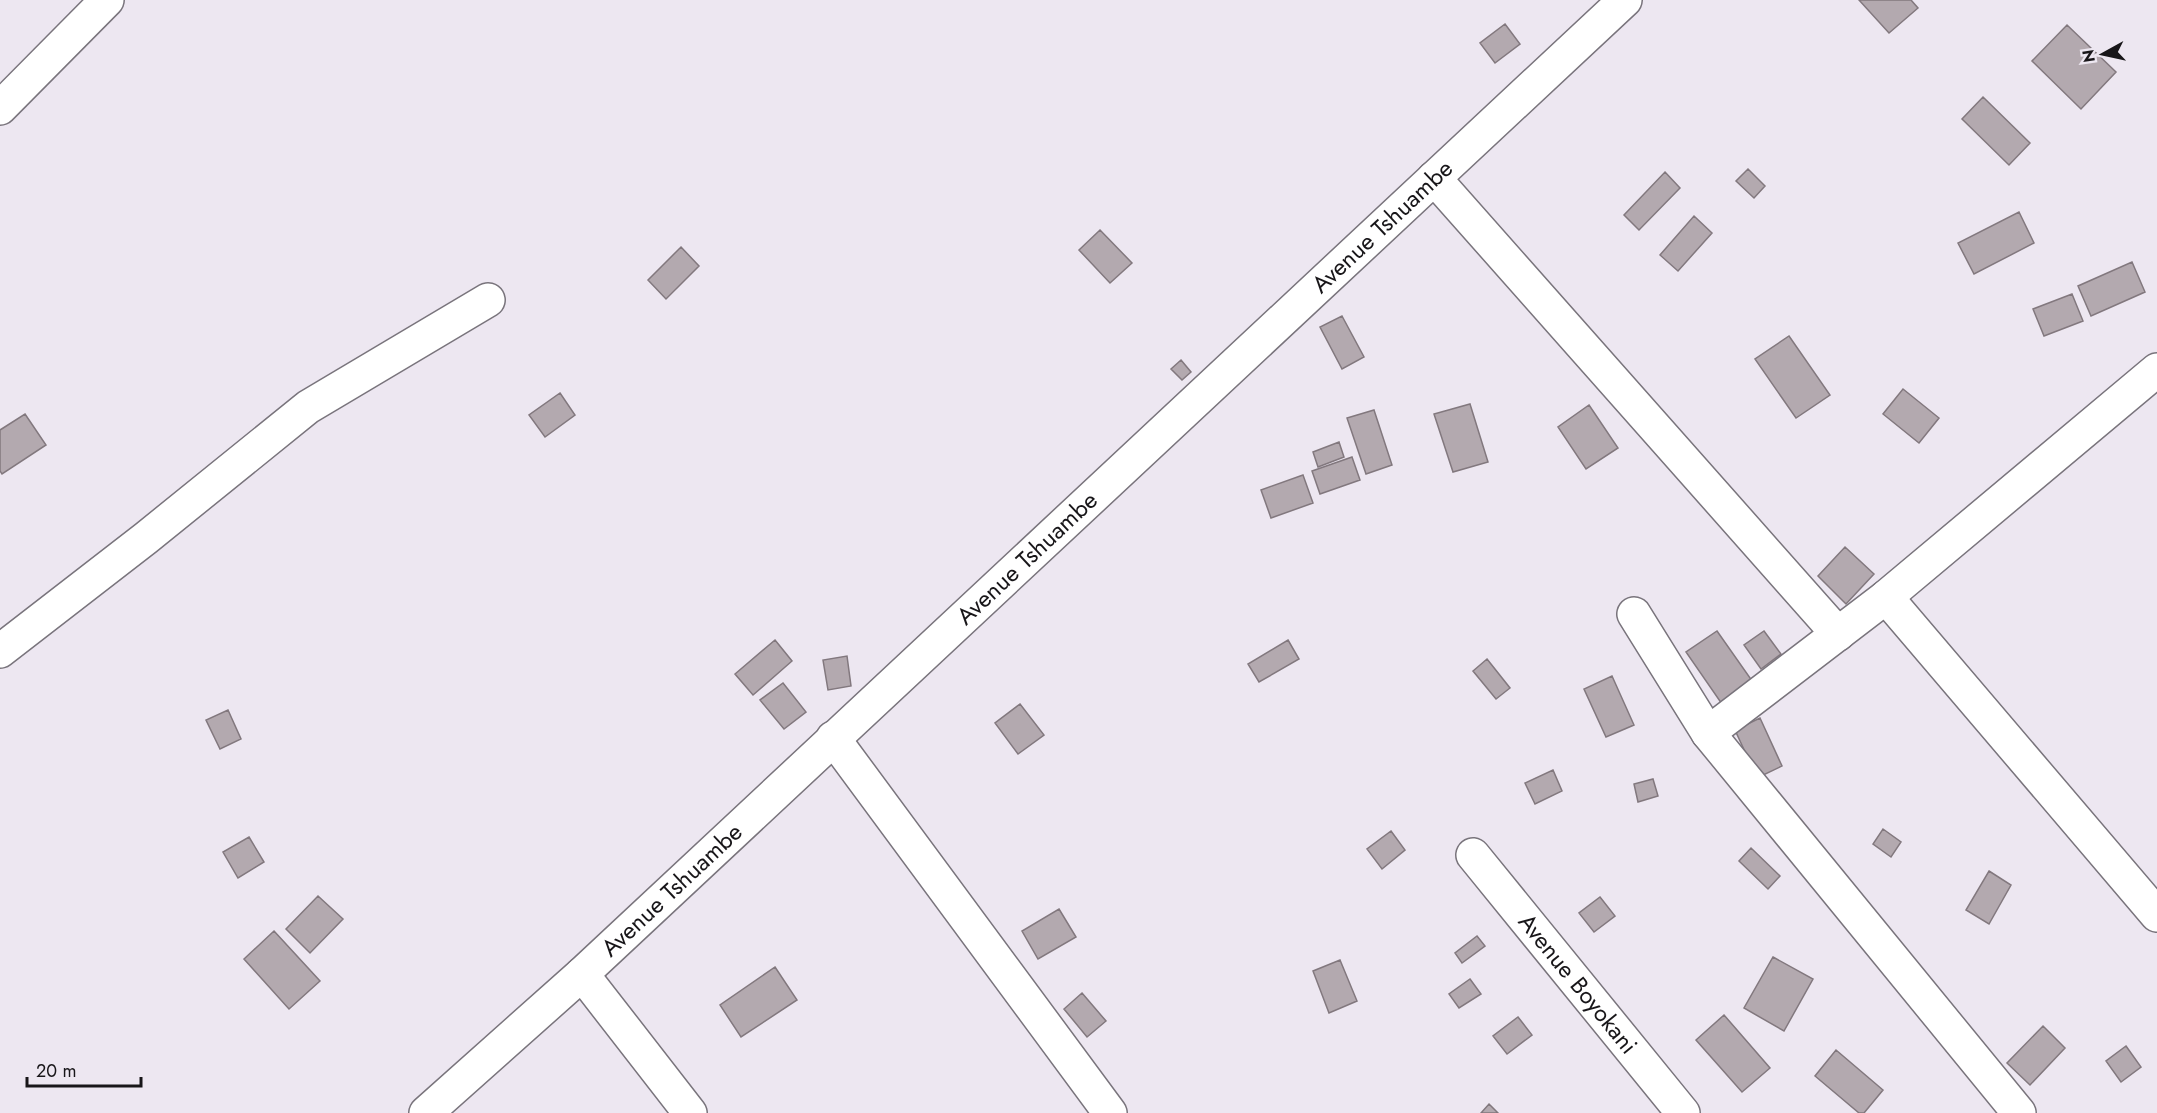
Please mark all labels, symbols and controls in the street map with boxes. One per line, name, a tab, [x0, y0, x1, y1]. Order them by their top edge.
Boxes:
north arrow	[2073, 24, 2133, 84]
text: N	[2076, 48, 2101, 64]
street label: Avenue Tshuambe	[1304, 151, 1460, 301]
street label: Avenue Tshuambe	[948, 483, 1105, 633]
street label: Avenue Tshuambe	[593, 815, 750, 965]
street label: Avenue Boyokani	[1510, 906, 1646, 1061]
scale bar	[27, 1050, 141, 1088]
text: 20 m	[36, 1058, 76, 1084]

